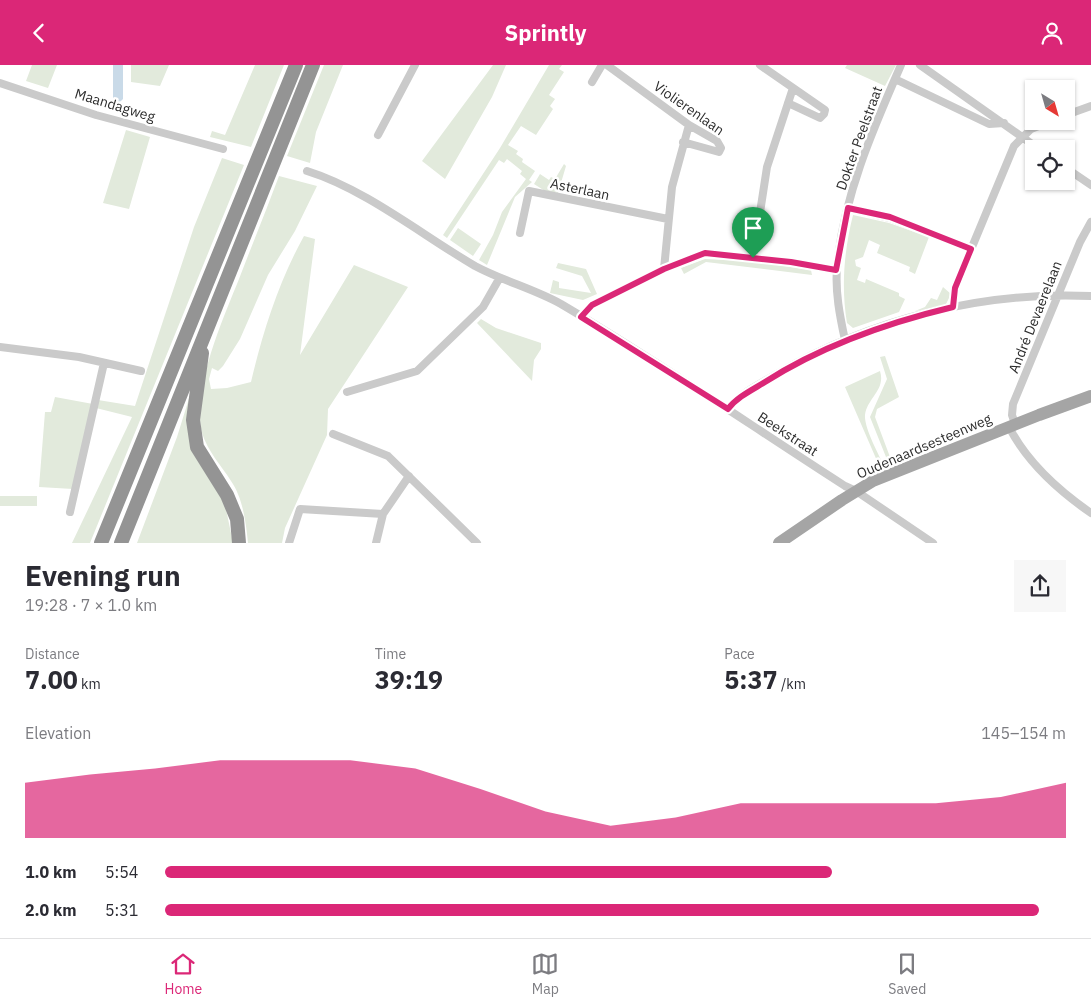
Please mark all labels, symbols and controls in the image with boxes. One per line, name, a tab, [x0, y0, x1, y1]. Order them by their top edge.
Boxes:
text: Sprintly	[504, 18, 587, 47]
icon: back	[25, 19, 53, 47]
icon: person	[1038, 19, 1066, 47]
street label: Violierenlaan	[650, 77, 728, 139]
north arrow	[1025, 80, 1075, 130]
map controls	[1025, 80, 1075, 190]
street label: Dokter Peelstraat	[832, 83, 886, 192]
street label: Maandagweg	[73, 84, 158, 126]
button: locate	[1025, 140, 1075, 190]
street label: Asterlaan	[549, 174, 611, 204]
pin	[732, 207, 774, 258]
icon: arrive	[739, 214, 767, 242]
street label: André Devaerelaan	[1004, 258, 1066, 376]
street label: Beekstraat	[754, 408, 822, 460]
street label: Oudenaardsesteenweg	[854, 409, 995, 483]
text: Evening run	[25, 557, 181, 594]
button: share	[1014, 560, 1066, 612]
text: 19:28 · 7 × 1.0 km	[25, 595, 157, 615]
text: Distance	[25, 645, 80, 663]
text: Time	[375, 645, 406, 663]
text: Pace	[724, 645, 755, 663]
text: 7.00	[25, 663, 78, 696]
text: 39:19	[375, 663, 443, 696]
text: 5:37	[724, 663, 778, 696]
text: km	[78, 675, 101, 693]
text: /km	[778, 675, 806, 693]
text: Elevation	[25, 723, 91, 743]
text: 145–154 m	[981, 723, 1066, 743]
text: 1.0 km	[25, 862, 76, 882]
text: 5:54	[105, 862, 138, 882]
text: 2.0 km	[25, 900, 76, 920]
text: 5:31	[105, 900, 138, 920]
tab: Home	[165, 950, 202, 998]
tab: Map	[531, 950, 559, 998]
tab: Saved	[888, 950, 926, 998]

